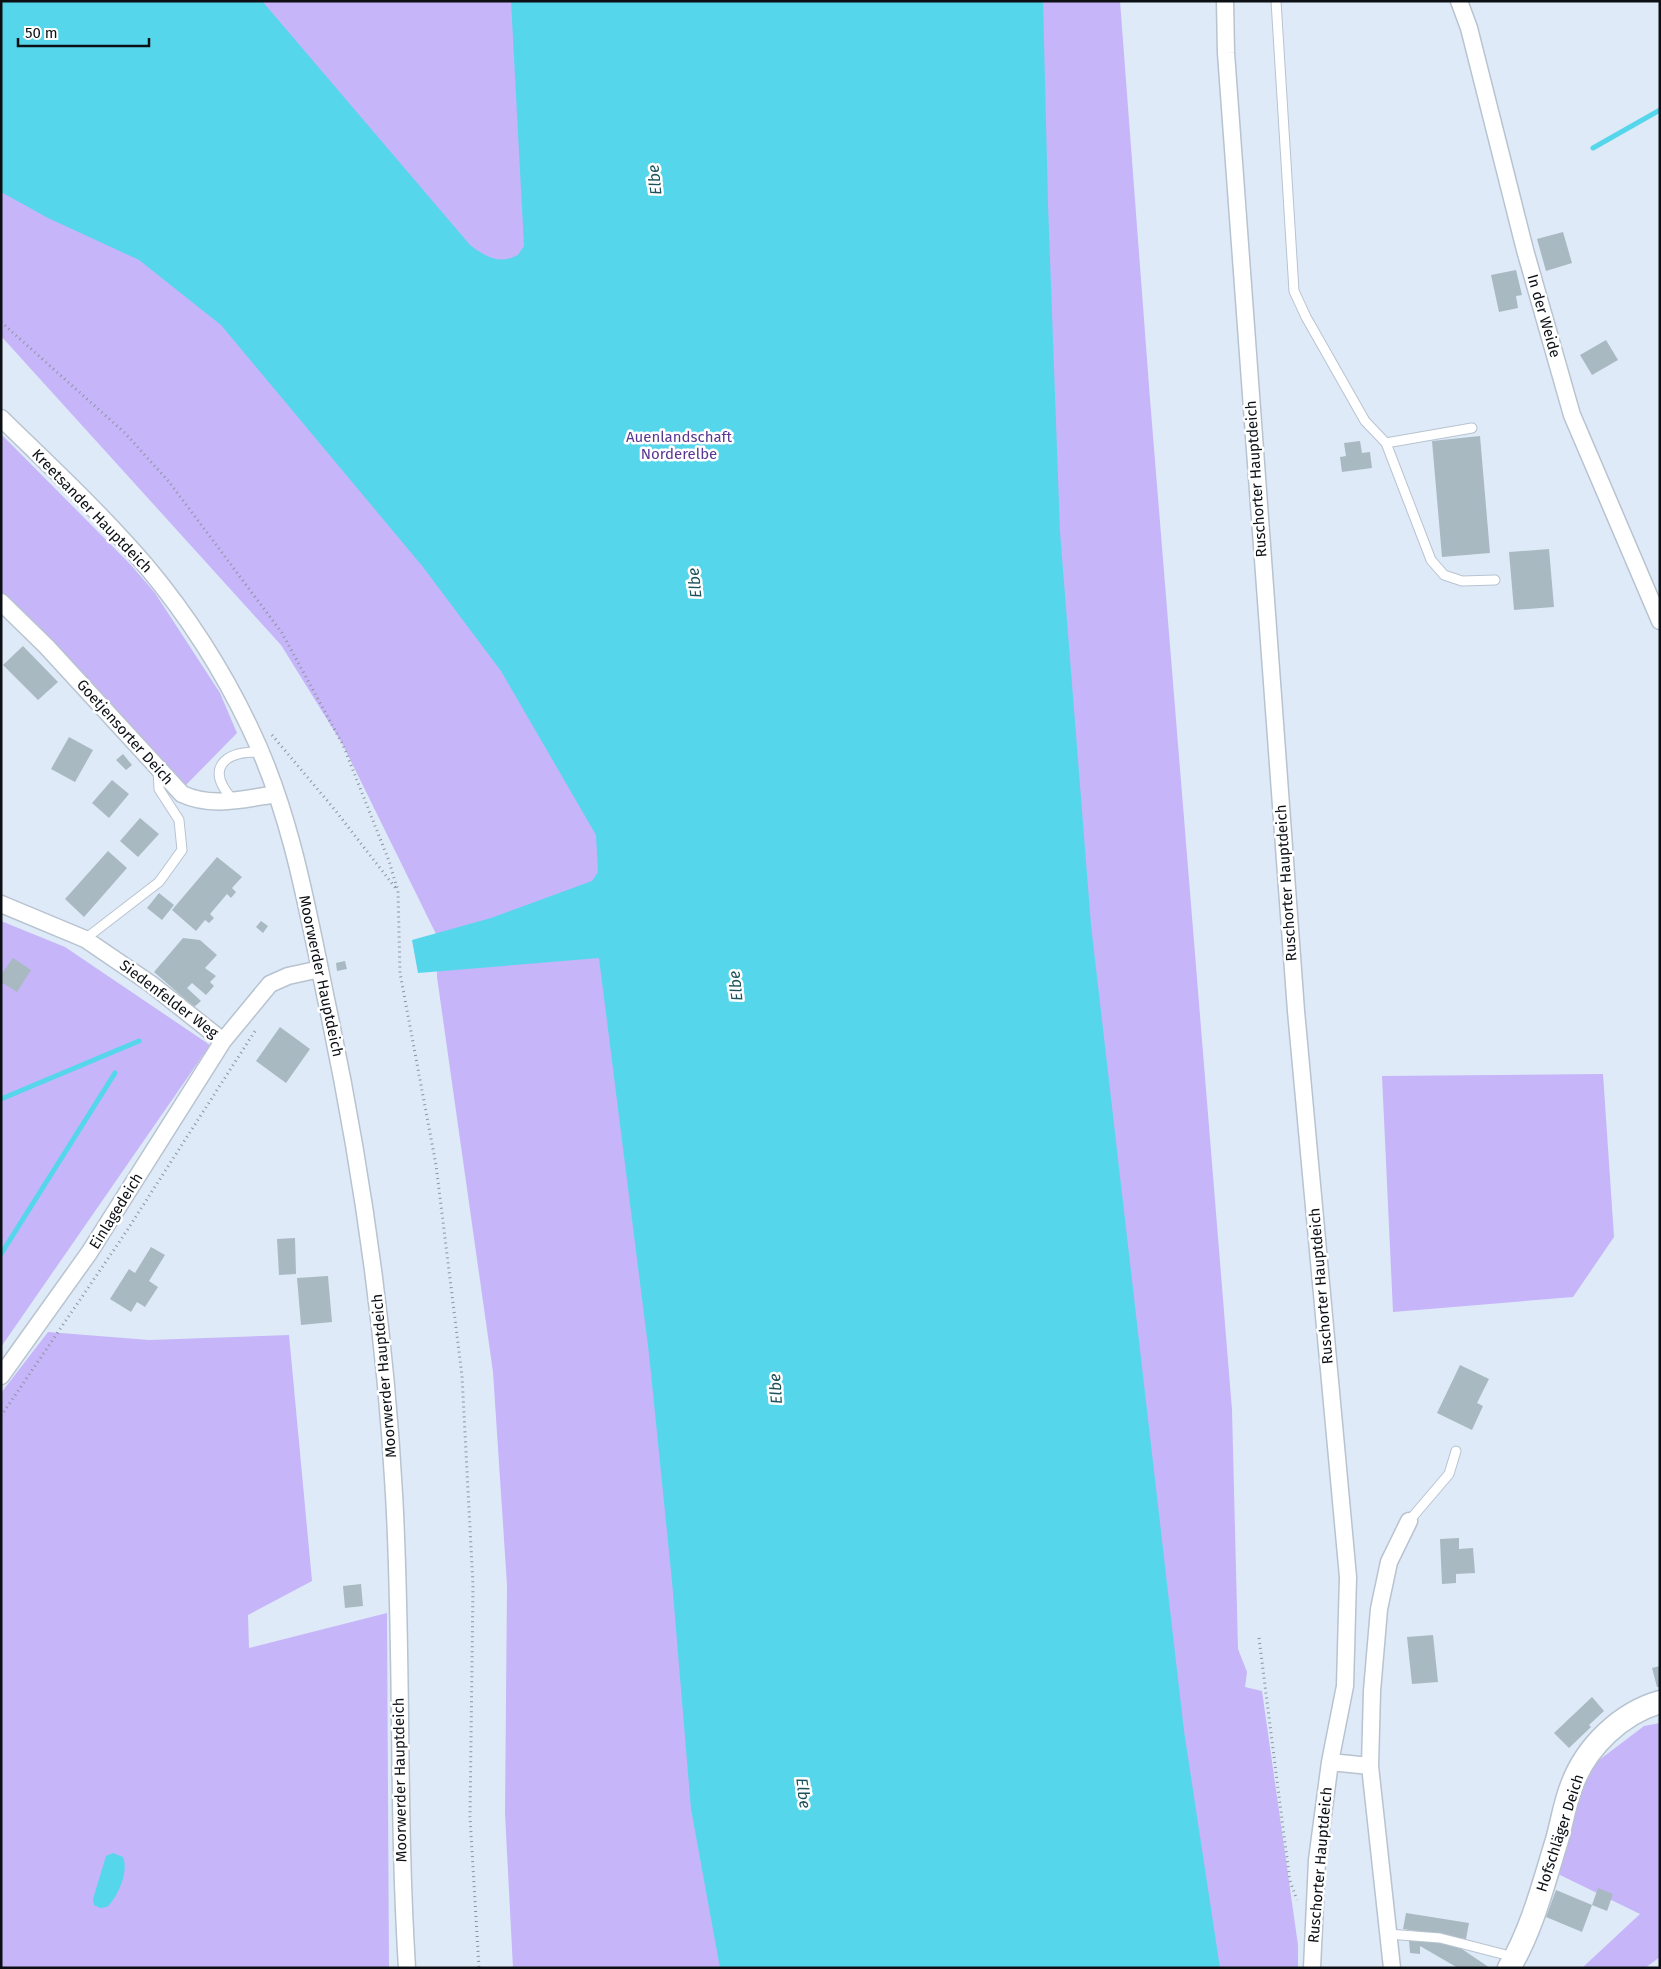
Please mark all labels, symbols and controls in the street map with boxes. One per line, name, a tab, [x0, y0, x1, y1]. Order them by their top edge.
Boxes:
scale bar	[18, 15, 149, 47]
text: 50 m	[25, 24, 58, 42]
water label: Elbe	[643, 164, 666, 196]
street label: In der Weide	[1524, 272, 1564, 360]
street label: Ruschorter Hauptdeich	[1242, 400, 1270, 558]
park label: Auenlandschaft Norderelbe	[626, 428, 733, 463]
street label: Kreetsander Hauptdeich	[28, 445, 156, 577]
water label: Elbe	[683, 567, 706, 599]
street label: Goetjensorter Deich	[73, 676, 177, 788]
street label: Ruschorter Hauptdeich	[1272, 804, 1300, 962]
street label: Moorwerder Hauptdeich	[295, 894, 347, 1058]
street label: Siedenfelder Weg	[116, 956, 222, 1042]
water label: Elbe	[724, 970, 747, 1002]
street label: Einlagedeich	[85, 1170, 147, 1252]
street label: Ruschorter Hauptdeich	[1305, 1207, 1337, 1365]
street label: Moorwerder Hauptdeich	[368, 1293, 400, 1459]
water label: Elbe	[765, 1373, 786, 1405]
street label: Moorwerder Hauptdeich	[390, 1698, 410, 1862]
street label: Hofschläger Deich	[1532, 1772, 1588, 1894]
water label: Elbe	[792, 1777, 815, 1809]
street label: Ruschorter Hauptdeich	[1304, 1786, 1336, 1944]

